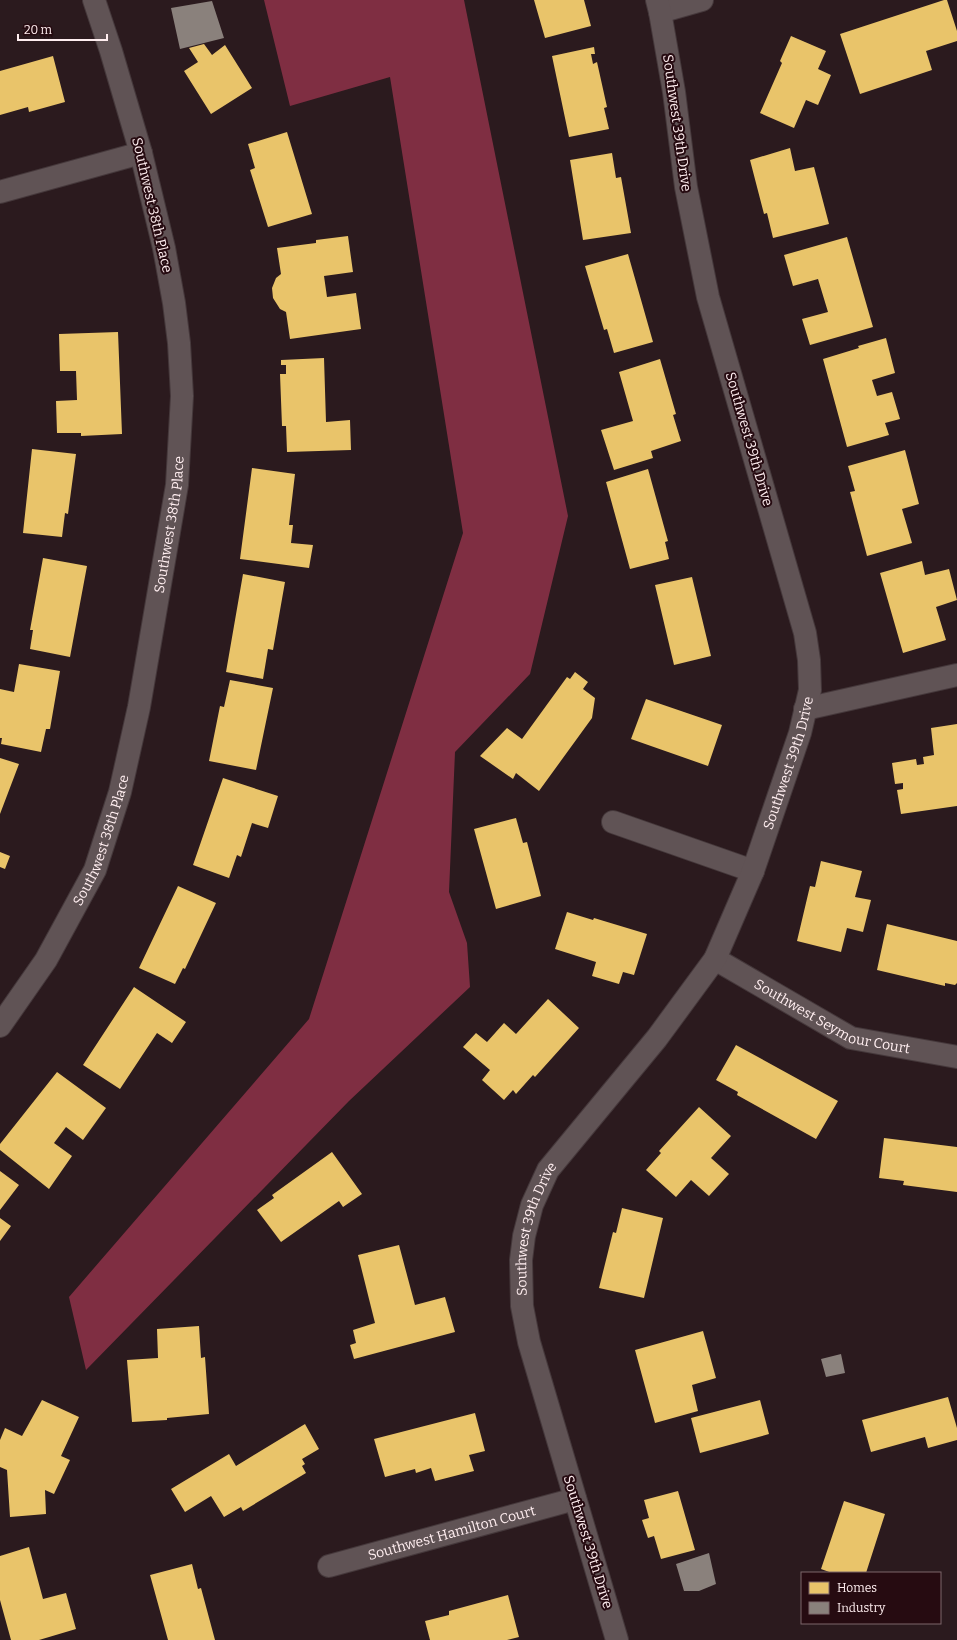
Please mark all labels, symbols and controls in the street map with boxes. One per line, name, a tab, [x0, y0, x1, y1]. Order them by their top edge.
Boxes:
scale bar	[18, 16, 107, 42]
text: 20 m	[24, 23, 53, 37]
street label: Southwest 39th Drive	[659, 53, 695, 193]
street label: Southwest 38th Place	[128, 136, 176, 274]
street label: Southwest 39th Drive	[722, 370, 776, 508]
street label: Southwest 38th Place	[150, 455, 187, 594]
street label: Southwest 39th Drive	[759, 695, 817, 832]
street label: Southwest 38th Place	[69, 773, 132, 908]
street label: Southwest Seymour Court	[751, 975, 911, 1057]
street label: Southwest 39th Drive	[512, 1158, 560, 1296]
street label: Southwest 39th Drive	[560, 1473, 616, 1611]
street label: Southwest Hamilton Court	[366, 1502, 537, 1564]
legend	[801, 1572, 941, 1624]
text: Homes	[837, 1581, 877, 1595]
text: Industry	[837, 1601, 886, 1615]

